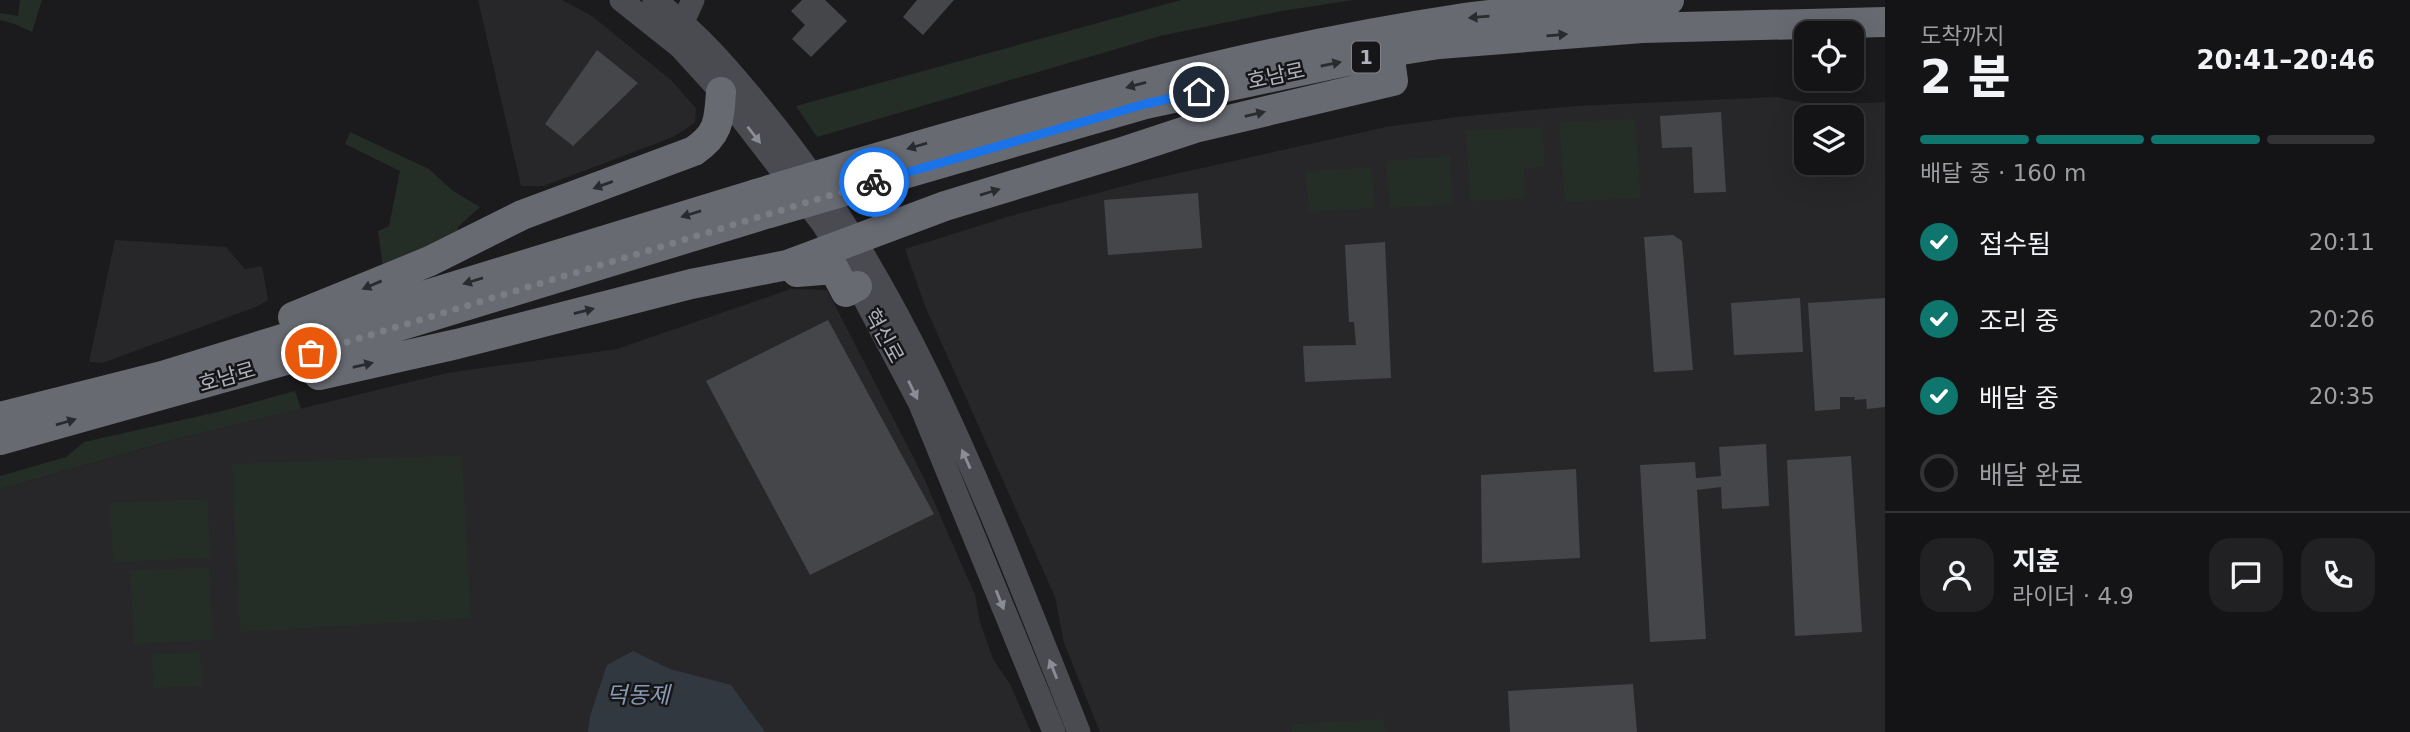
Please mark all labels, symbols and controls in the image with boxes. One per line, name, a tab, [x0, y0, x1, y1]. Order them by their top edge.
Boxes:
one-way arrow	[1468, 12, 1490, 23]
map controls	[1794, 21, 1864, 175]
button: locate	[1794, 21, 1864, 91]
text: 도착까지	[1920, 23, 2005, 49]
one-way arrow	[1546, 29, 1568, 40]
road number: 1	[1352, 41, 1380, 72]
text: 20:41–20:46	[2196, 45, 2375, 75]
text: 2 분	[1920, 50, 2010, 104]
street label: 호남로	[1245, 58, 1307, 94]
one-way arrow	[1320, 59, 1342, 70]
pin	[1169, 62, 1229, 122]
icon: home	[1180, 73, 1218, 111]
one-way arrow	[1125, 80, 1147, 91]
button: layers	[1794, 105, 1864, 175]
one-way arrow	[1244, 108, 1266, 119]
one-way arrow	[747, 126, 761, 144]
one-way arrow	[906, 141, 927, 151]
courier	[839, 147, 909, 217]
text: 배달 중 · 160 m	[1920, 160, 2086, 186]
icon: bike	[855, 163, 893, 201]
one-way arrow	[593, 180, 614, 191]
one-way arrow	[980, 187, 1001, 197]
one-way arrow	[680, 209, 701, 220]
icon: check	[1920, 223, 1958, 261]
text: 접수됨	[1979, 229, 2051, 259]
text: 20:11	[2309, 229, 2375, 255]
one-way arrow	[463, 277, 484, 287]
one-way arrow	[362, 279, 382, 291]
icon: check	[1920, 300, 1958, 338]
one-way arrow	[573, 305, 595, 316]
street label: 혁신로	[859, 305, 909, 367]
text: 조리 중	[1979, 306, 2059, 336]
text: 20:26	[2309, 306, 2375, 332]
pin	[281, 323, 341, 383]
icon: bag	[292, 334, 330, 372]
street label: 호남로	[196, 357, 258, 397]
one-way arrow	[352, 360, 374, 371]
icon: check	[1920, 377, 1958, 415]
one-way arrow	[907, 380, 919, 400]
text: 배달 중	[1979, 383, 2059, 413]
text: 20:35	[2309, 383, 2375, 409]
one-way arrow	[56, 417, 77, 427]
one-way arrow	[960, 448, 971, 469]
text: 배달 완료	[1979, 460, 2083, 490]
button: person	[1920, 538, 1994, 612]
button: chat	[2209, 538, 2283, 612]
button: phone	[2301, 538, 2375, 612]
text: 지훈	[2012, 546, 2060, 576]
text: 라이더 · 4.9	[2012, 583, 2134, 609]
one-way arrow	[995, 589, 1006, 610]
one-way arrow	[1048, 658, 1059, 679]
water label: 덕동제	[606, 682, 673, 708]

